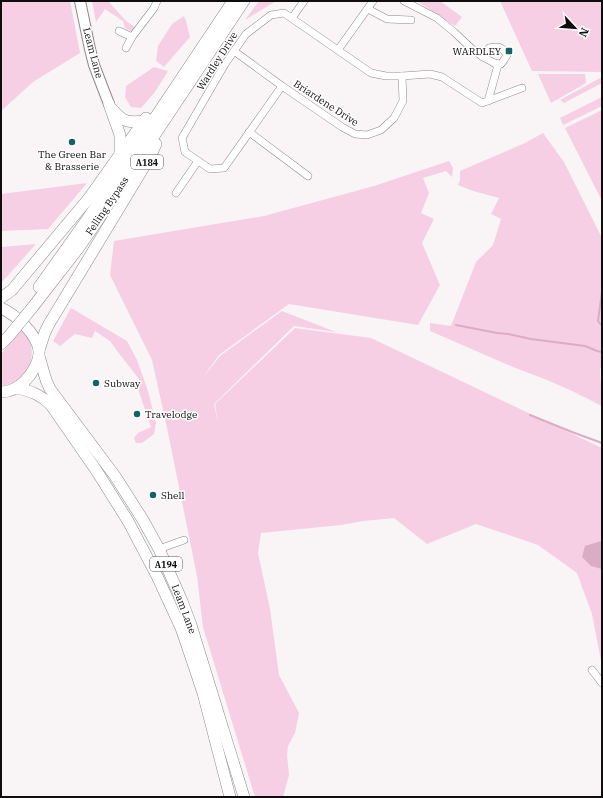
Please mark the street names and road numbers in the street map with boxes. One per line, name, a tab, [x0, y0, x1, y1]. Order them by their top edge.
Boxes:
street label: Leam Lane	[80, 26, 106, 80]
street label: Wardley Drive	[194, 29, 240, 93]
street label: Briardene Drive	[291, 77, 361, 129]
road number: A184	[131, 155, 163, 169]
street label: Felling Bypass	[83, 174, 131, 238]
road number: A194	[150, 557, 182, 571]
street label: Leam Lane	[169, 582, 199, 636]

